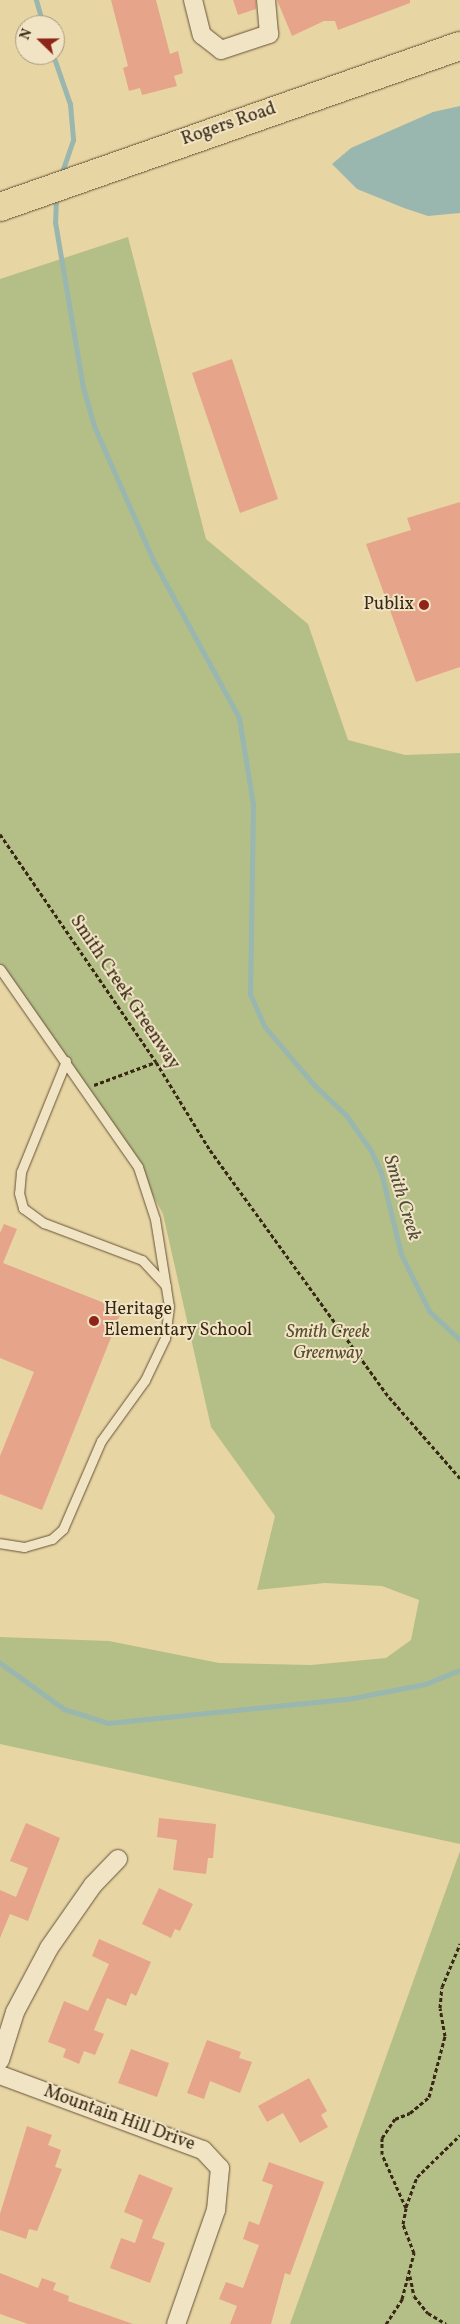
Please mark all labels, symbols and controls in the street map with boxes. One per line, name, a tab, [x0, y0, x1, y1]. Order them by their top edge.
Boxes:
north arrow	[15, 15, 65, 65]
text: N	[16, 26, 37, 43]
street label: Rogers Road	[179, 99, 279, 151]
place label: Publix	[364, 594, 414, 616]
marker: Publix	[418, 599, 430, 611]
street label: Smith Creek Greenway	[64, 912, 184, 1074]
water label: Smith Creek	[377, 1152, 425, 1244]
place label: Heritage Elementary School	[104, 1300, 253, 1342]
marker: Heritage Elementary School	[88, 1315, 100, 1327]
park label: Smith Creek Greenway	[286, 1323, 370, 1366]
street label: Mountain Hill Drive	[41, 2082, 197, 2156]

